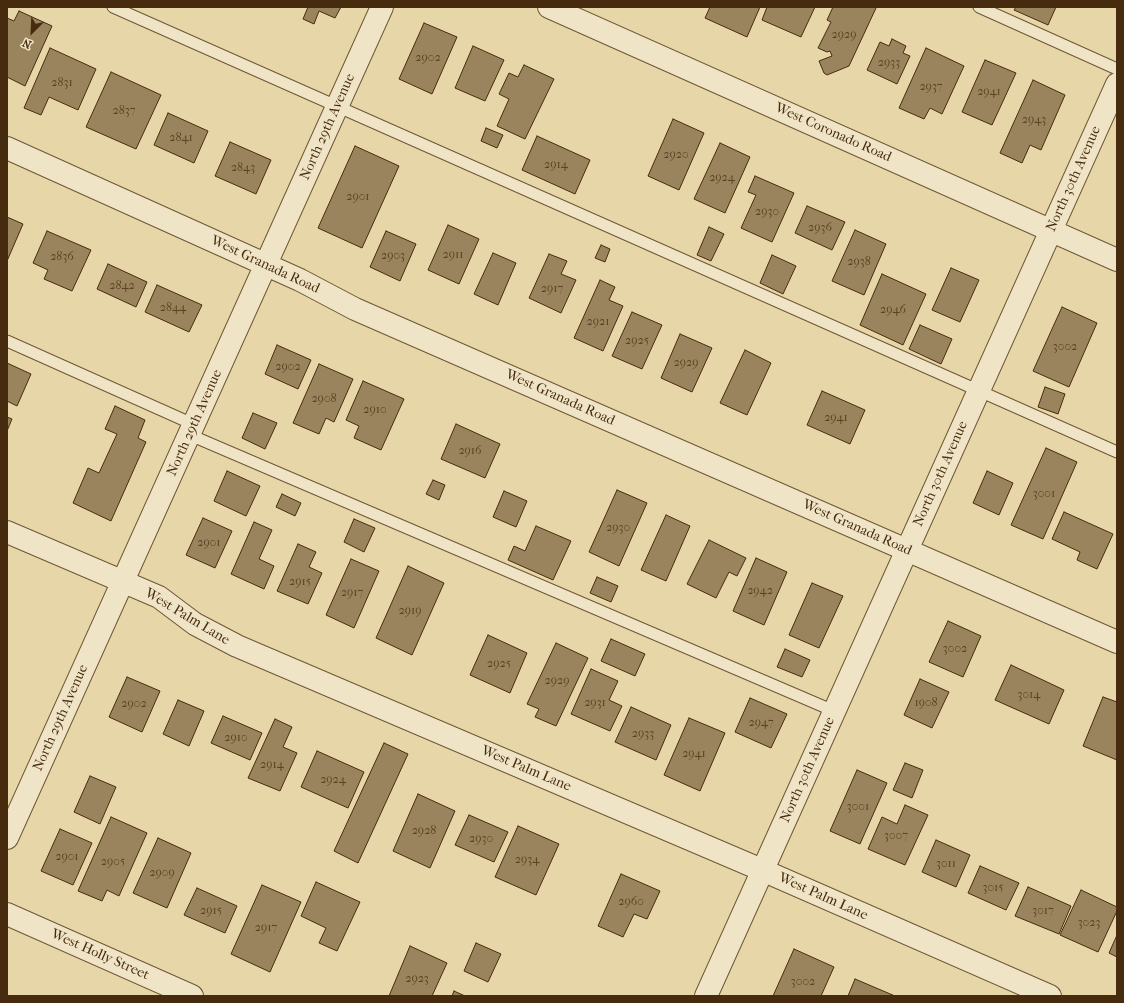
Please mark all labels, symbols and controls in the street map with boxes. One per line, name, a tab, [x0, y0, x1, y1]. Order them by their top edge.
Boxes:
north arrow	[12, 12, 52, 52]
house number: 2929	[832, 28, 856, 42]
text: N	[20, 36, 33, 51]
house number: 2902	[415, 51, 441, 65]
house number: 2933	[878, 56, 900, 70]
street label: North 29th Avenue	[297, 71, 359, 183]
house number: 2831	[51, 76, 73, 90]
house number: 2937	[919, 80, 943, 94]
house number: 2941	[977, 85, 1001, 99]
street label: West Coronado Road	[772, 100, 894, 166]
house number: 2837	[113, 104, 135, 118]
house number: 2943	[1022, 113, 1046, 127]
street label: North 30th Avenue	[1043, 124, 1105, 234]
house number: 2841	[169, 131, 193, 145]
house number: 2920	[663, 148, 689, 162]
house number: 2914	[544, 158, 568, 172]
house number: 2843	[231, 161, 255, 175]
house number: 2924	[709, 171, 735, 185]
house number: 2901	[346, 190, 370, 204]
house number: 2930	[755, 205, 779, 219]
house number: 2936	[808, 221, 832, 235]
street label: West Granada Road	[208, 232, 322, 298]
house number: 2911	[442, 248, 464, 262]
house number: 2903	[381, 249, 405, 263]
house number: 2836	[50, 250, 74, 264]
house number: 2938	[847, 255, 871, 269]
house number: 2842	[109, 279, 135, 293]
house number: 2917	[541, 282, 563, 296]
house number: 2844	[160, 301, 186, 315]
house number: 2946	[880, 303, 906, 317]
house number: 2921	[587, 315, 609, 329]
house number: 2925	[625, 334, 649, 348]
house number: 3002	[1053, 340, 1077, 354]
house number: 2929	[674, 356, 698, 370]
house number: 2902	[275, 360, 301, 374]
street label: West Granada Road	[503, 366, 617, 430]
street label: North 29th Avenue	[164, 367, 226, 479]
house number: 2908	[311, 392, 337, 406]
house number: 2910	[363, 403, 387, 417]
house number: 2941	[824, 411, 848, 425]
street label: North 30th Avenue	[910, 419, 972, 529]
house number: 2916	[458, 444, 482, 458]
house number: 3001	[1033, 487, 1055, 501]
street label: West Granada Road	[800, 496, 914, 560]
house number: 2930	[606, 521, 630, 535]
house number: 2901	[197, 536, 221, 550]
house number: 2915	[289, 575, 311, 589]
house number: 2942	[747, 584, 773, 598]
street label: West Palm Lane	[141, 585, 233, 649]
house number: 2917	[341, 586, 363, 600]
house number: 2919	[398, 604, 422, 618]
house number: 3002	[943, 642, 967, 656]
house number: 2925	[487, 657, 511, 671]
street label: North 29th Avenue	[30, 662, 92, 774]
house number: 2929	[545, 674, 569, 688]
house number: 3014	[1018, 688, 1040, 702]
house number: 2931	[584, 696, 606, 710]
house number: 1908	[914, 696, 938, 710]
house number: 2902	[121, 697, 147, 711]
street label: North 30th Avenue	[777, 715, 839, 825]
house number: 2947	[749, 716, 773, 730]
house number: 2933	[632, 727, 654, 741]
house number: 2910	[224, 731, 248, 745]
street label: West Palm Lane	[478, 742, 574, 796]
house number: 2941	[682, 747, 706, 761]
house number: 2914	[260, 758, 284, 772]
house number: 2924	[320, 773, 346, 787]
house number: 3001	[847, 800, 869, 814]
house number: 2928	[412, 824, 436, 838]
house number: 3007	[884, 829, 908, 843]
house number: 2930	[469, 832, 493, 846]
house number: 2901	[55, 850, 79, 864]
house number: 2934	[515, 853, 539, 867]
house number: 2905	[101, 855, 125, 869]
house number: 3011	[936, 857, 956, 871]
house number: 2909	[149, 866, 175, 880]
street label: West Palm Lane	[776, 870, 870, 924]
house number: 3015	[983, 881, 1003, 895]
house number: 2960	[618, 895, 644, 909]
house number: 2915	[200, 904, 222, 918]
house number: 3017	[1032, 904, 1054, 918]
house number: 3023	[1078, 916, 1100, 930]
house number: 2917	[255, 921, 277, 935]
street label: West Holly Street	[48, 926, 152, 984]
house number: 2923	[405, 972, 429, 986]
house number: 3002	[791, 975, 815, 989]

